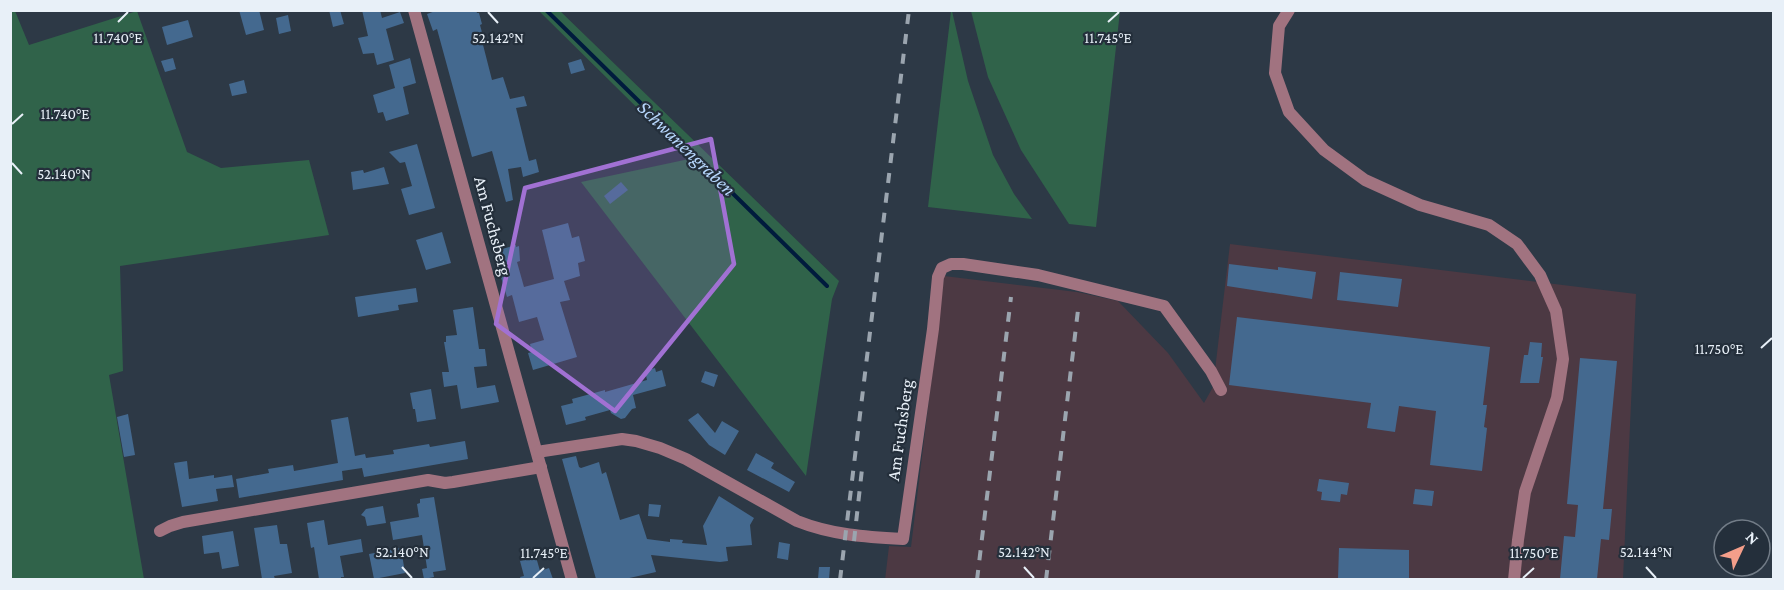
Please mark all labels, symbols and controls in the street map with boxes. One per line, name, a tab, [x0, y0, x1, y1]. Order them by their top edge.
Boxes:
text: 11.740°E	[94, 30, 142, 46]
text: 52.142°N	[472, 30, 524, 46]
text: 11.745°E	[1084, 30, 1132, 46]
water label: Schwanengraben	[633, 96, 740, 201]
text: 11.740°E	[41, 106, 89, 122]
text: 52.140°N	[37, 166, 91, 182]
street label: Am Fuchsberg	[470, 174, 516, 278]
text: 11.750°E	[1695, 341, 1743, 357]
street label: Am Fuchsberg	[883, 378, 917, 482]
north arrow	[1712, 518, 1772, 578]
text: N	[1743, 528, 1762, 548]
text: 52.140°N	[375, 544, 429, 560]
text: 52.142°N	[998, 544, 1050, 560]
text: 52.144°N	[1620, 544, 1672, 560]
text: 11.745°E	[520, 545, 568, 561]
text: 11.750°E	[1510, 545, 1558, 561]

